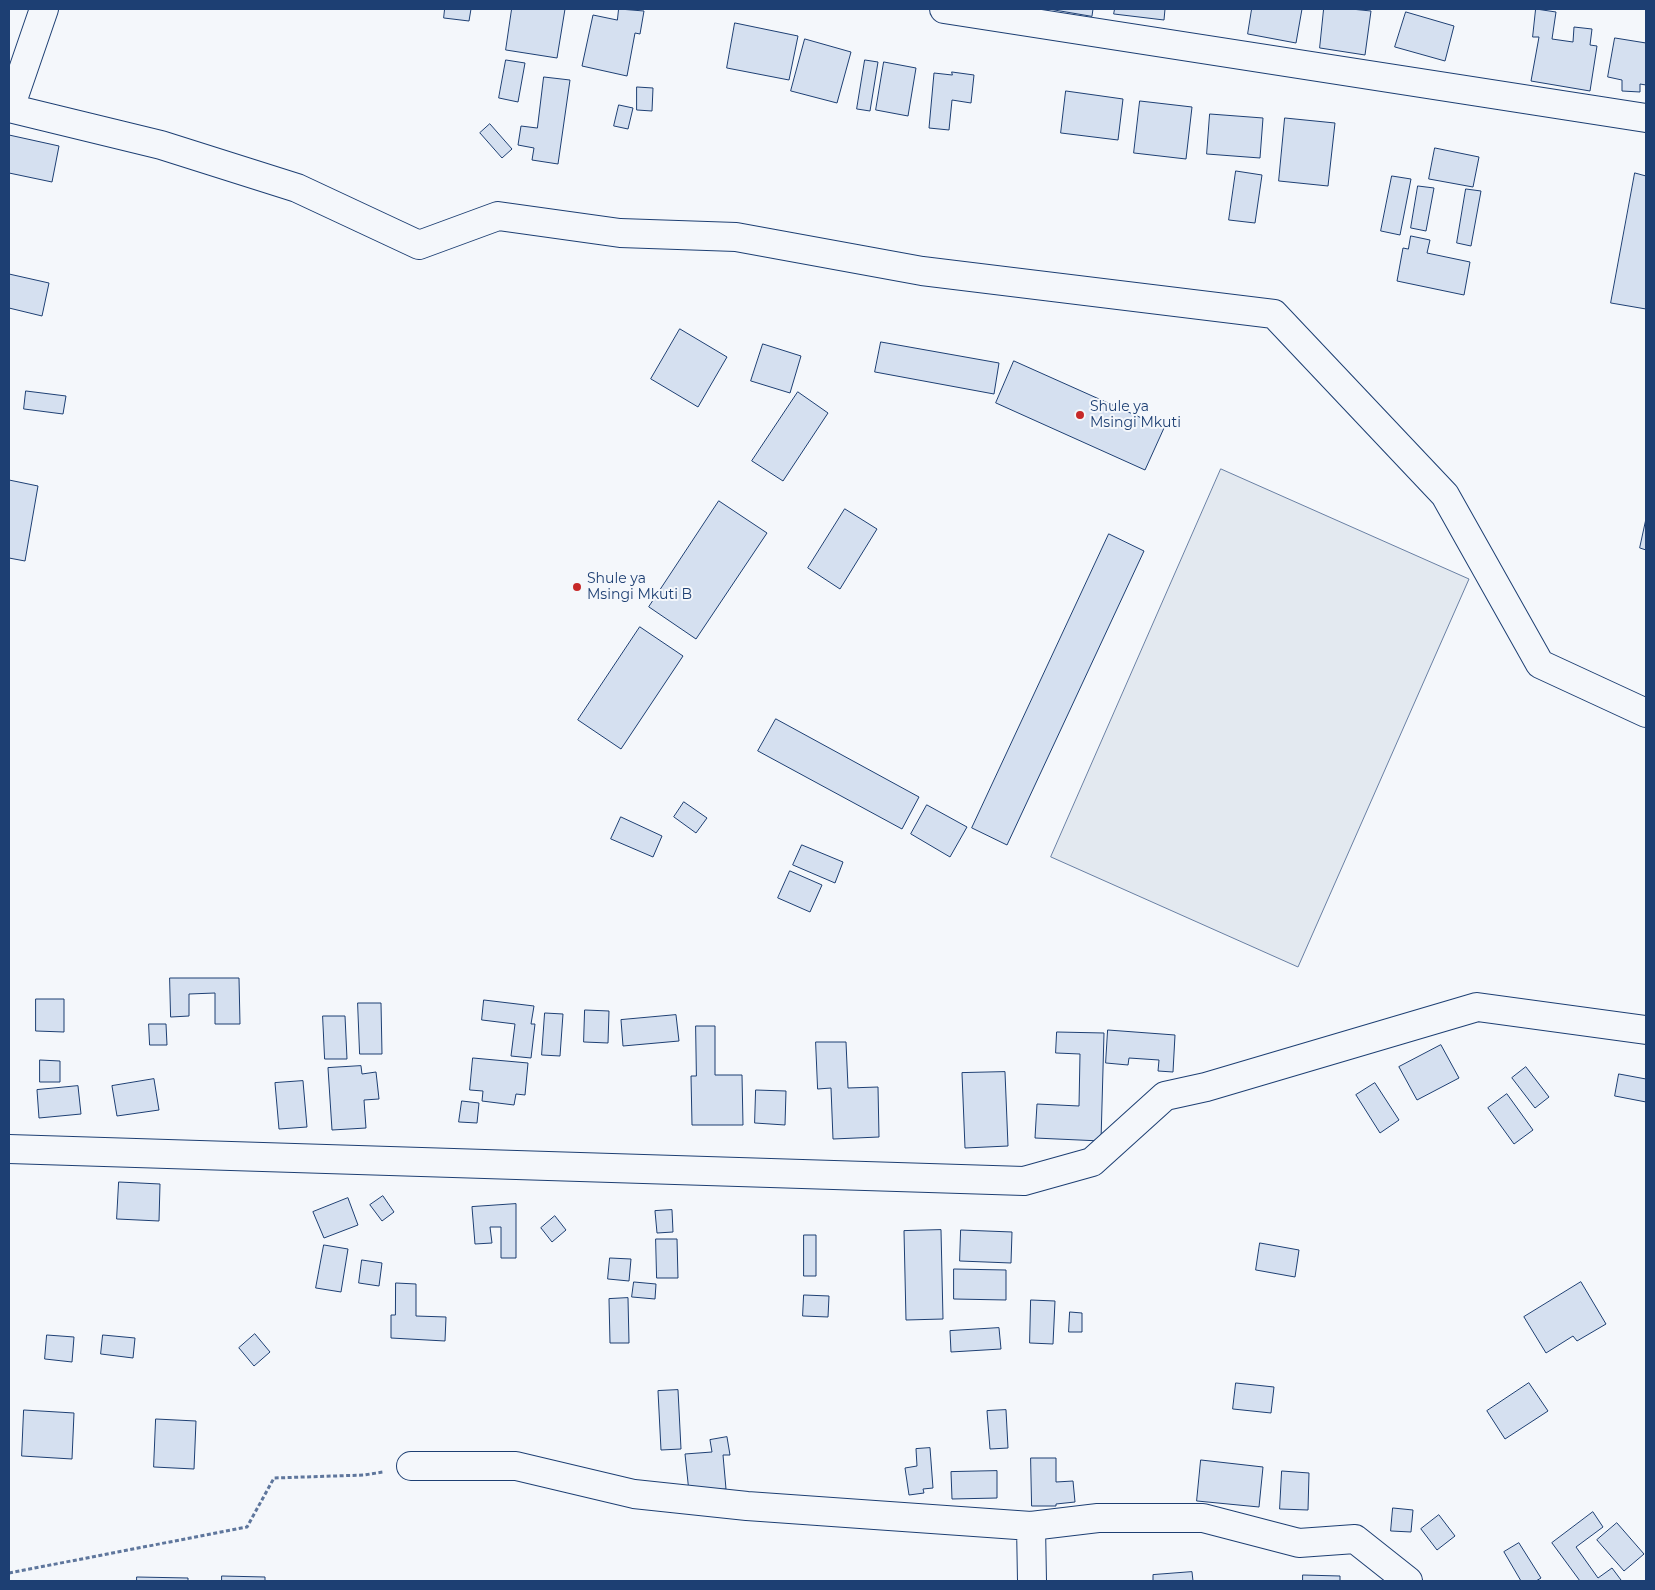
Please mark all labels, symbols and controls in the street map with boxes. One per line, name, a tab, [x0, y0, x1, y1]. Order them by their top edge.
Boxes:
place label: Shule ya Msingi Mkuti	[1090, 399, 1181, 432]
marker: Shule ya Msingi Mkuti	[1074, 409, 1086, 421]
place label: Shule ya Msingi Mkuti B	[587, 571, 692, 604]
marker: Shule ya Msingi Mkuti B	[571, 581, 583, 593]

